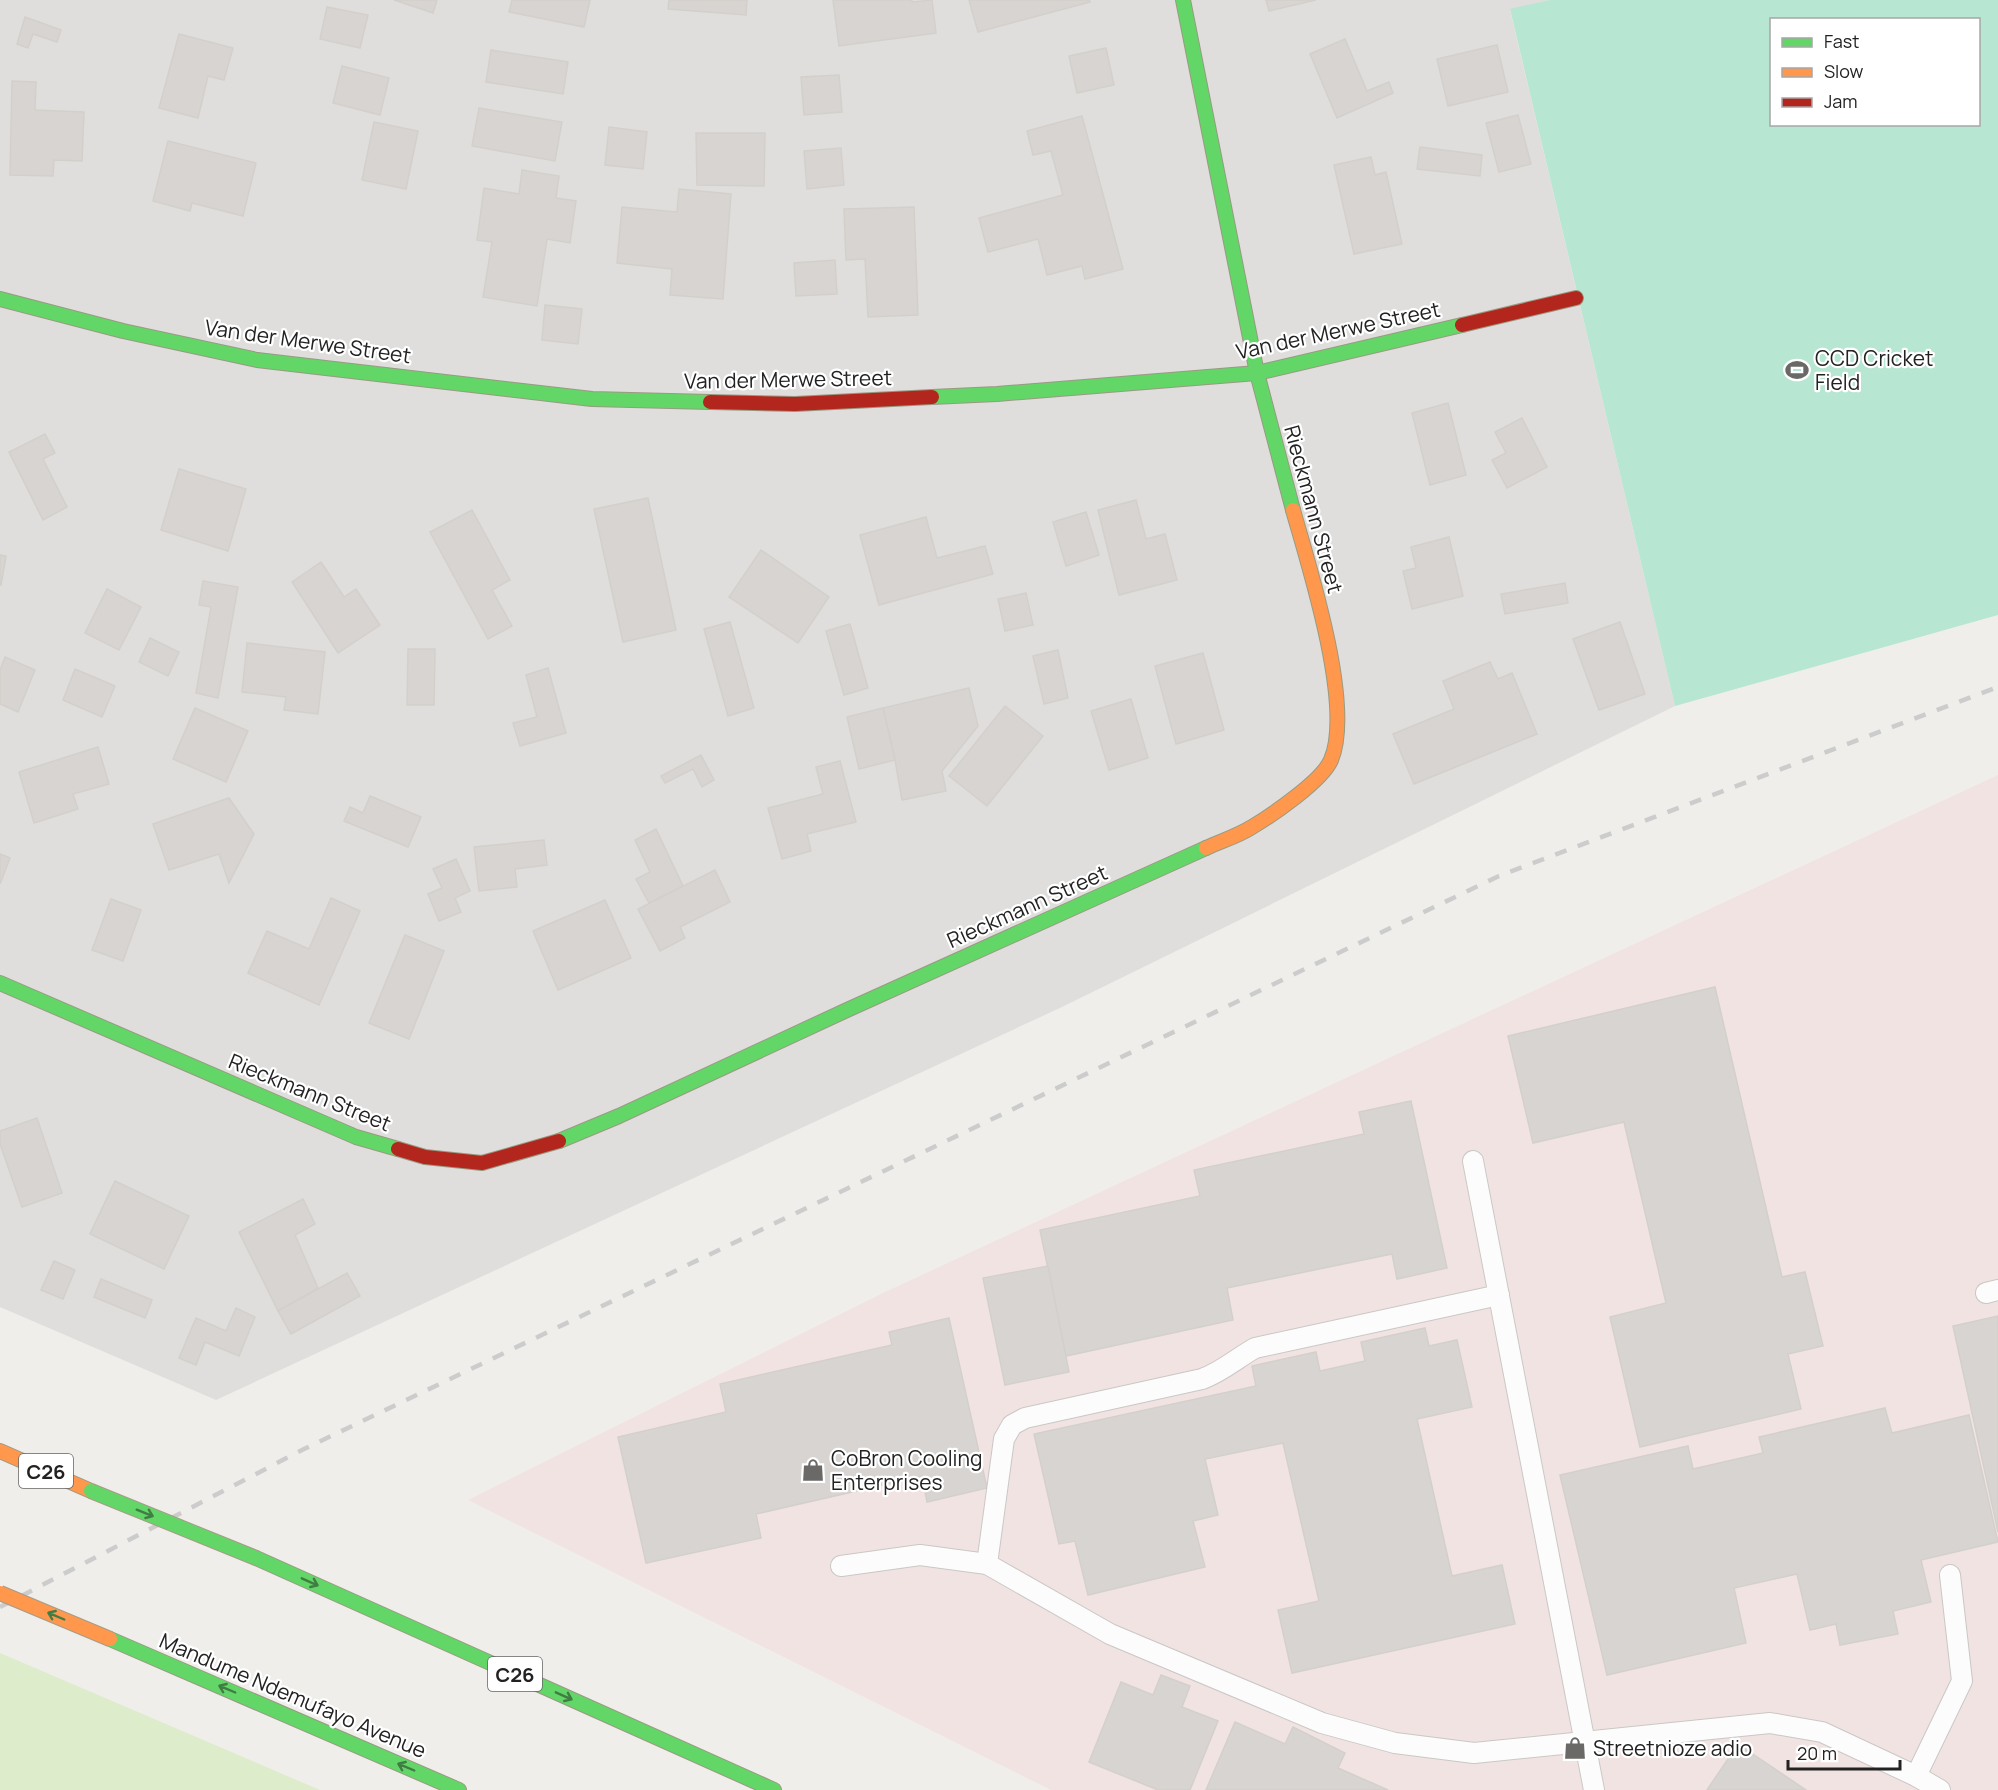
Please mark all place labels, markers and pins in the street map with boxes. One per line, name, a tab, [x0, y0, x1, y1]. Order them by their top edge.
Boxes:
place label: CCD Cricket Field	[1815, 344, 1933, 396]
sports icon: CCD Cricket Field	[1784, 357, 1810, 383]
place label: CoBron Cooling Enterprises	[831, 1444, 982, 1496]
shop icon: CoBron Cooling Enterprises	[800, 1457, 826, 1483]
place label: Streetnioze adio	[1593, 1734, 1752, 1762]
shop icon: Streetnioze adio	[1562, 1735, 1588, 1761]

